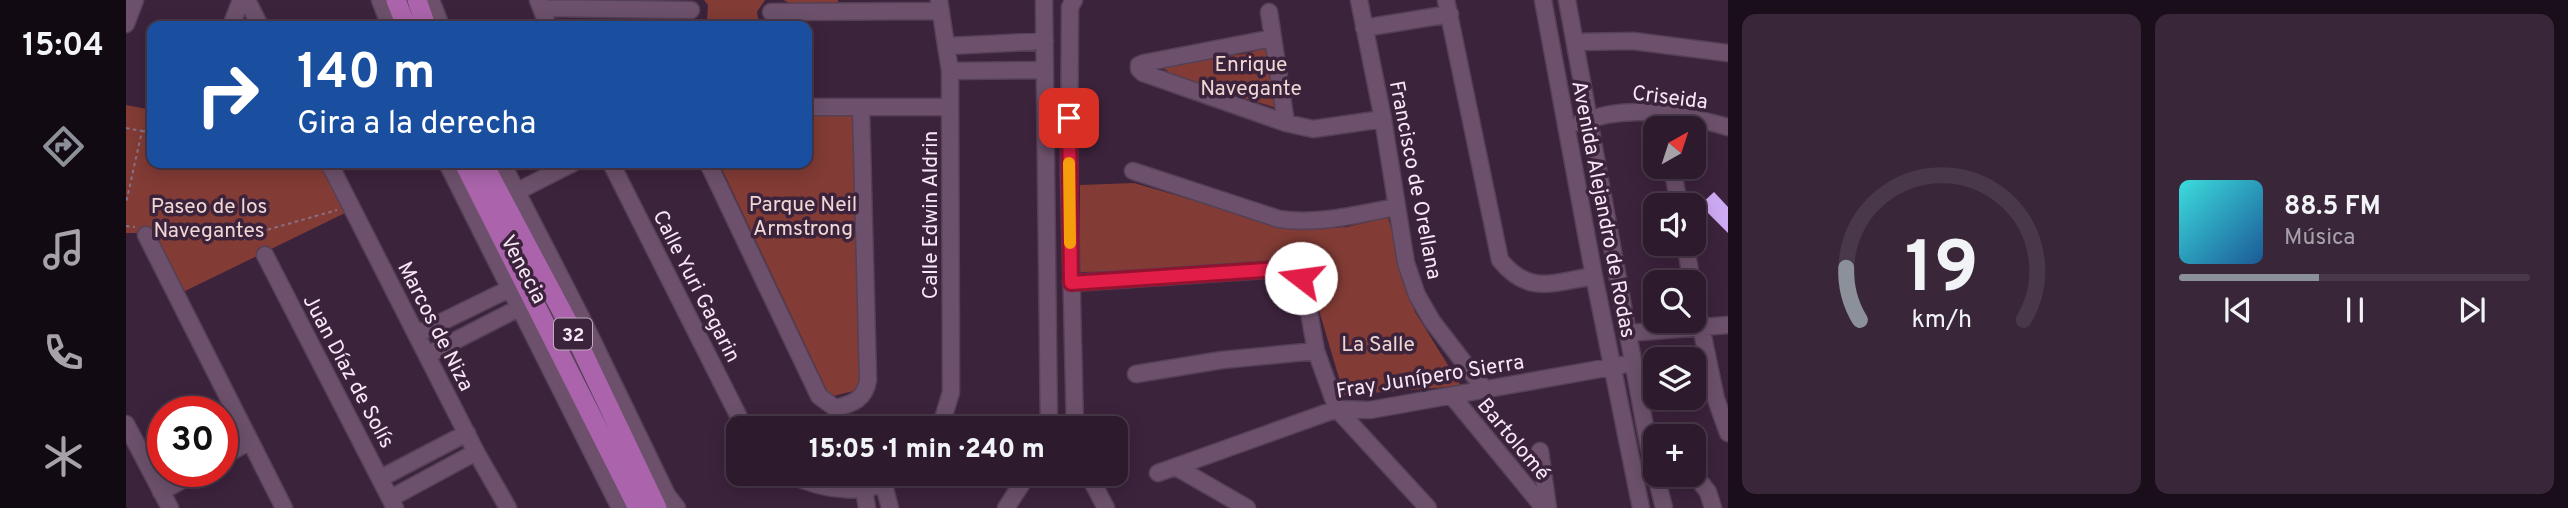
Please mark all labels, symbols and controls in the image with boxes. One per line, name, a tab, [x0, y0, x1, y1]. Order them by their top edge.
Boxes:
text: 15:04	[22, 27, 104, 67]
text: 140 m	[297, 44, 436, 106]
icon: right	[182, 49, 273, 140]
park label: Enrique Navegante	[1200, 52, 1302, 103]
street label: Avenida Alejandro de Rodas	[1564, 78, 1641, 340]
street label: Francisco de Orellana	[1382, 79, 1447, 282]
street label: Criseida	[1630, 80, 1709, 117]
pin	[1039, 88, 1099, 148]
icon: arrive	[1050, 99, 1088, 137]
text: Gira a la derecha	[297, 105, 536, 145]
north arrow	[1643, 116, 1706, 178]
map controls	[1643, 116, 1706, 487]
icon: directions	[39, 122, 88, 171]
street label: Calle Edwin Aldrin	[918, 131, 945, 299]
text: 88.5 FM	[2284, 191, 2381, 224]
park label: Parque Neil Armstrong	[749, 192, 857, 243]
button: sound	[1643, 193, 1706, 256]
park label: Paseo de los Navegantes	[151, 194, 267, 245]
street label: Calle Yuri Gagarin	[646, 206, 746, 368]
text: Música	[2284, 224, 2355, 253]
icon: music	[39, 225, 88, 274]
text: 19	[1905, 226, 1978, 318]
street label: Venecia	[493, 231, 552, 309]
position arrow	[1264, 241, 1338, 315]
street label: Marcos de Niza	[390, 257, 479, 396]
button: search	[1643, 270, 1706, 333]
street label: Juan Díaz de Solís	[296, 290, 400, 453]
icon: previous	[2219, 291, 2257, 329]
icon: pause	[2336, 291, 2374, 329]
icon: next	[2453, 291, 2491, 329]
text: km/h	[1911, 305, 1972, 337]
road number: 32	[554, 318, 592, 350]
icon: phone	[39, 328, 88, 377]
park label: La Salle	[1341, 332, 1415, 359]
button: layers	[1643, 347, 1706, 410]
street label: Fray Junípero Sierra	[1334, 349, 1526, 406]
street label: Bartolomé	[1470, 393, 1555, 487]
speed limit sign: 30	[147, 396, 238, 487]
button: +	[1643, 424, 1706, 487]
icon: climate	[39, 432, 88, 481]
text: 15:05 · 1 min · 240 m	[809, 434, 1045, 467]

